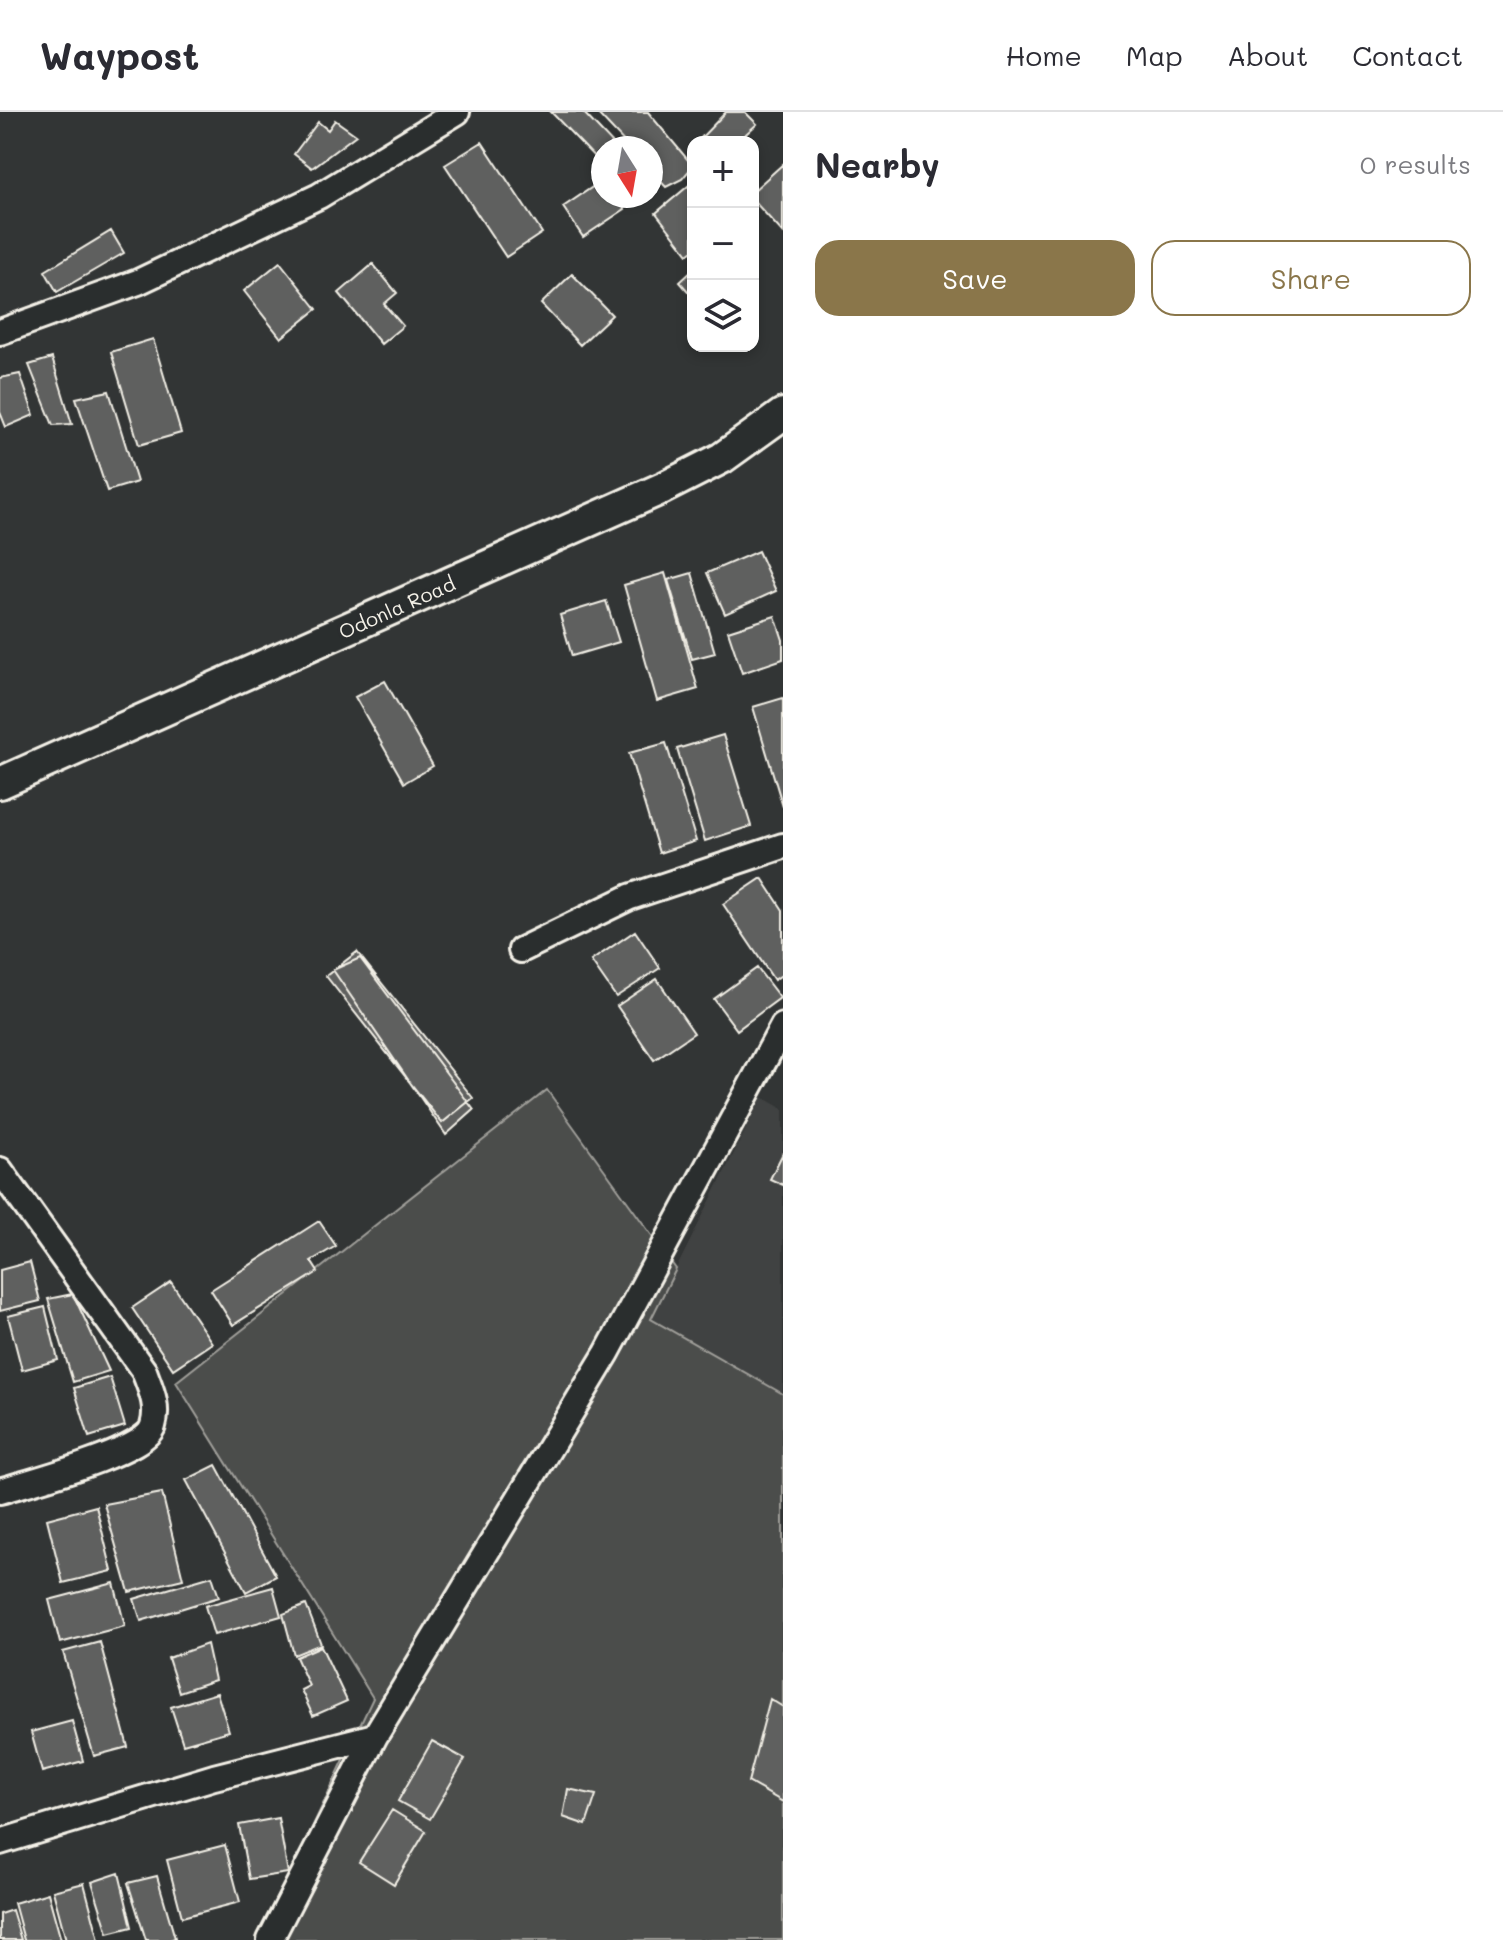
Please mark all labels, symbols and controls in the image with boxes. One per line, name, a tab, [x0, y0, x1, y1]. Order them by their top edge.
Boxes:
text: Waypost	[40, 30, 199, 80]
text: Home	[1006, 37, 1082, 73]
text: Map	[1126, 37, 1183, 73]
text: About	[1227, 37, 1308, 73]
text: Contact	[1352, 37, 1463, 73]
north arrow	[591, 136, 663, 208]
map controls	[687, 136, 759, 352]
button: +	[687, 136, 759, 208]
text: Nearby	[815, 142, 940, 187]
text: 0 results	[1360, 147, 1471, 181]
button: −	[687, 208, 759, 280]
button: Save	[815, 240, 1135, 316]
button: Share	[1151, 240, 1471, 316]
button: layers	[687, 280, 759, 352]
street label: Odonla Road	[334, 570, 459, 644]

